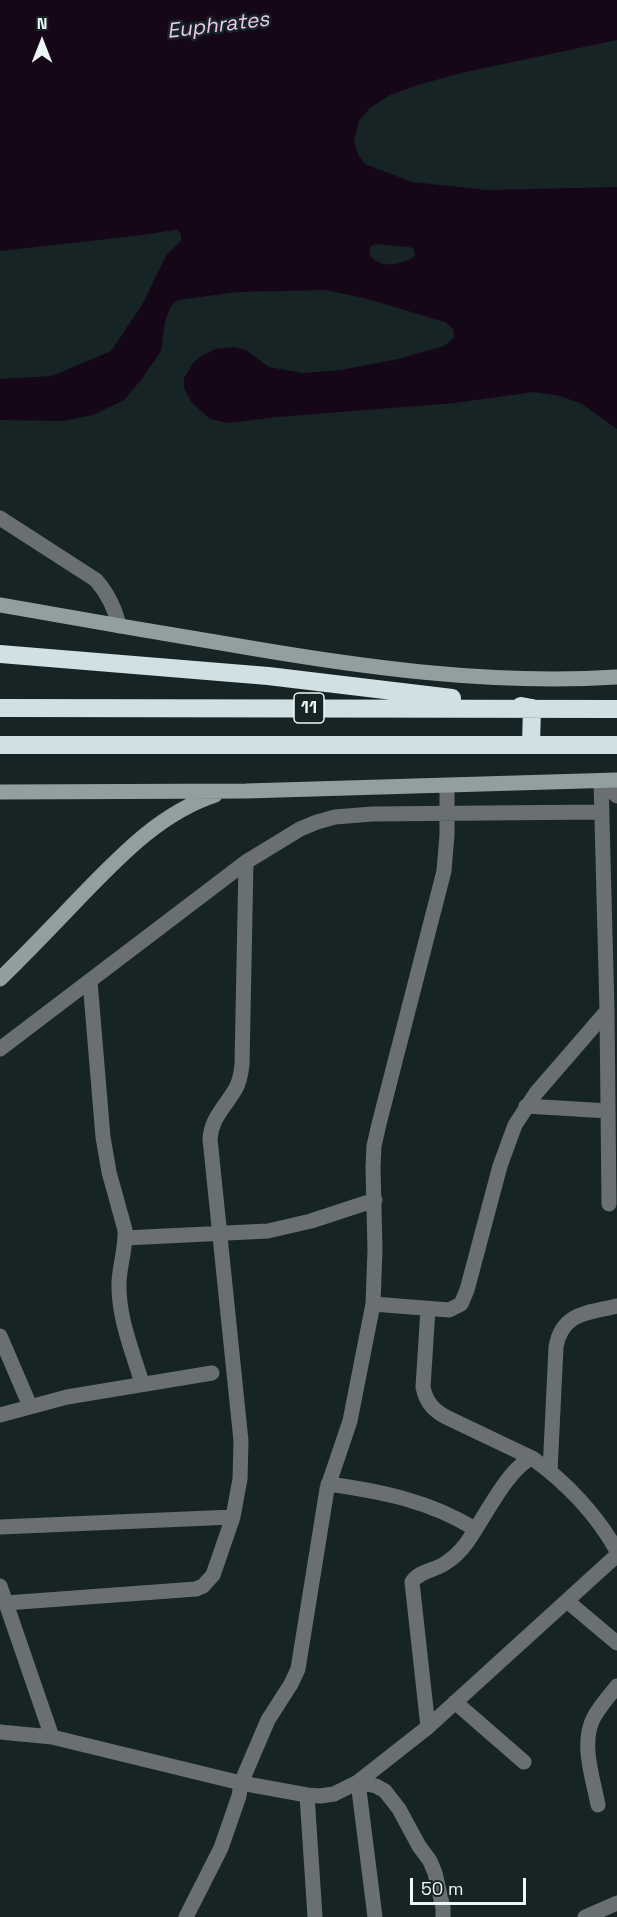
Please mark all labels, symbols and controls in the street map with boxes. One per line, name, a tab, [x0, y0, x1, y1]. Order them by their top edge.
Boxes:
water label: Euphrates	[165, 7, 271, 45]
north arrow	[12, 12, 72, 72]
text: N	[37, 13, 47, 34]
road number: 11	[294, 693, 324, 723]
scale bar	[413, 1866, 528, 1904]
text: 50 m	[421, 1877, 463, 1900]

